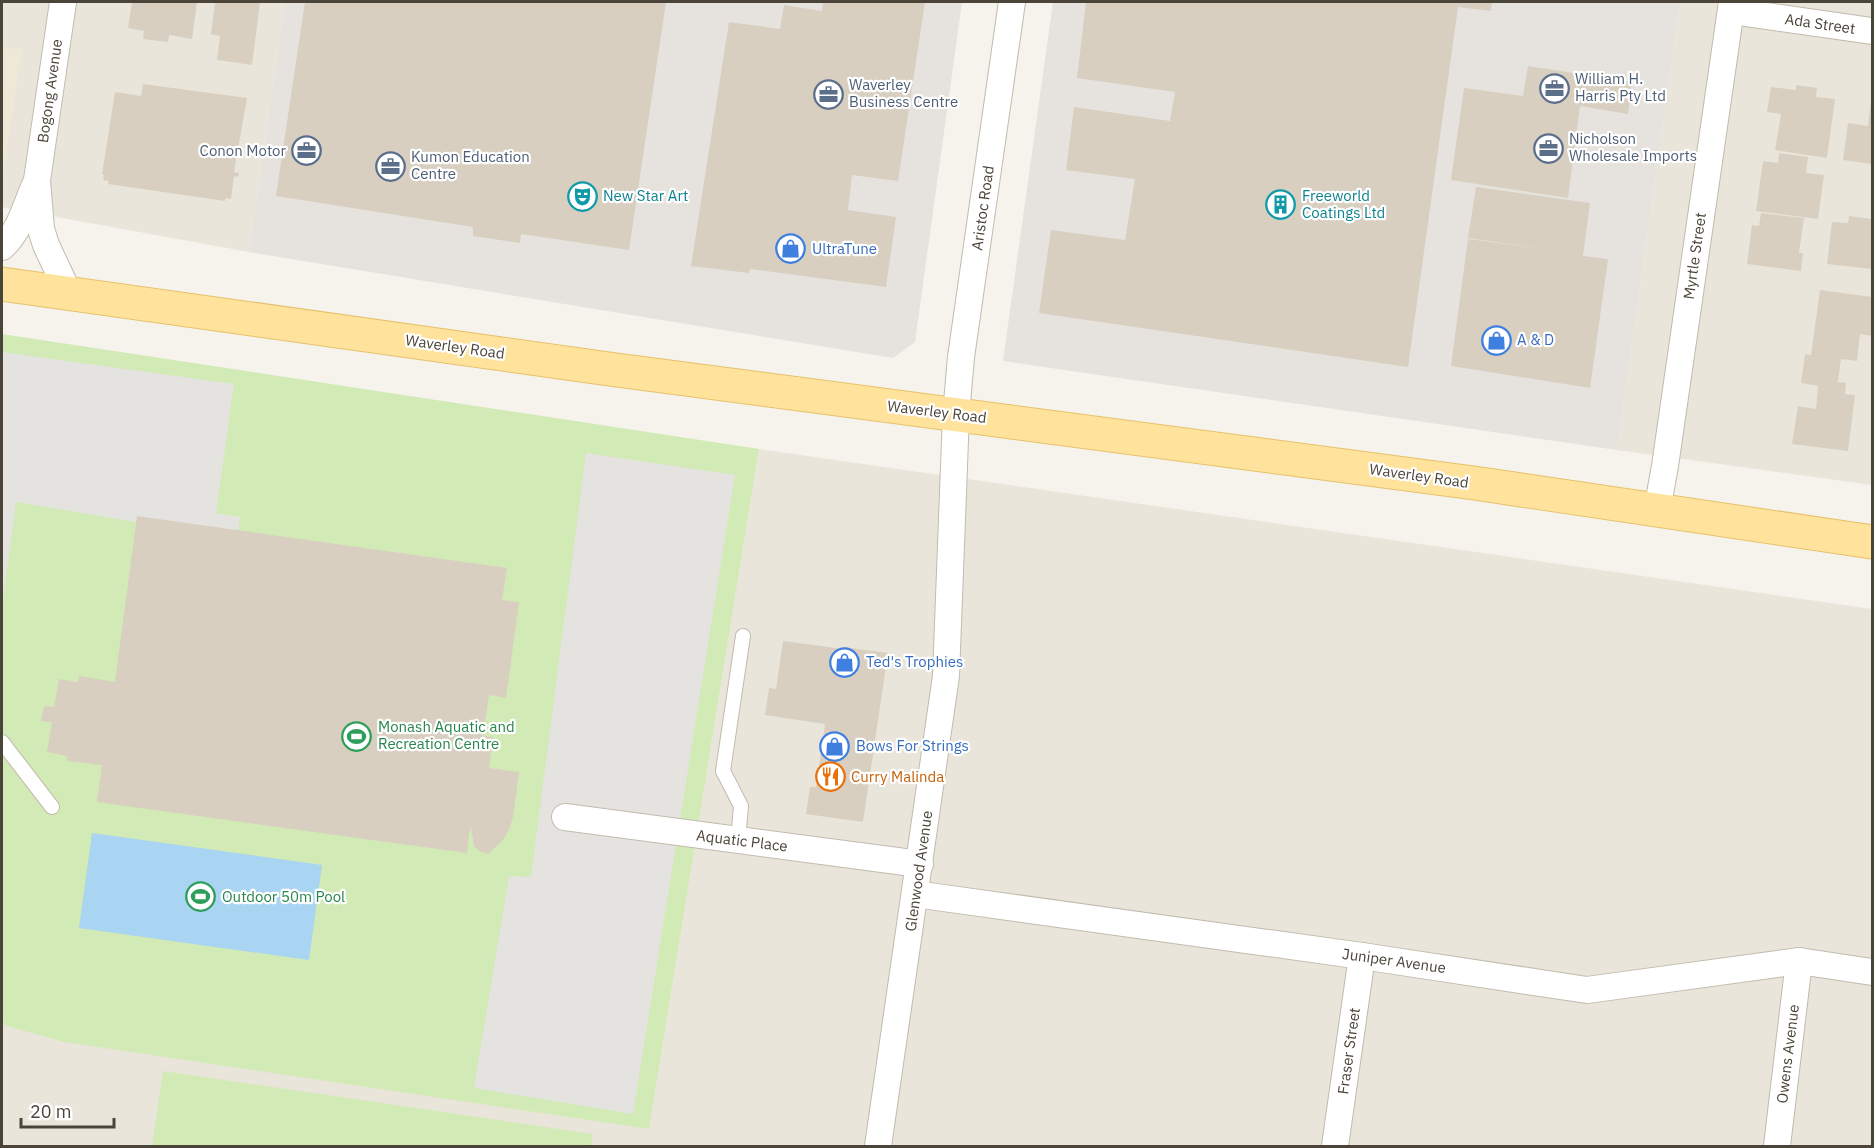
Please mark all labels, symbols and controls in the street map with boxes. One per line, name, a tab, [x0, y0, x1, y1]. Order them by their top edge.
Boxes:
street label: Ada Street	[1784, 9, 1857, 38]
street label: Bogong Avenue	[33, 38, 66, 144]
place label: William H. Harris Pty Ltd	[1575, 69, 1666, 105]
office icon: William H. Harris Pty Ltd	[1538, 72, 1570, 104]
place label: Waverley Business Centre	[849, 75, 958, 111]
office icon: Waverley Business Centre	[812, 78, 844, 110]
place label: Nicholson Wholesale Imports	[1569, 129, 1697, 165]
office icon: Nicholson Wholesale Imports	[1532, 132, 1564, 164]
office icon: Conon Motor	[291, 135, 323, 167]
place label: Conon Motor	[200, 141, 286, 160]
place label: Kumon Education Centre	[411, 147, 530, 183]
office icon: Kumon Education Centre	[374, 150, 406, 182]
street label: Aristoc Road	[967, 164, 998, 251]
theatre icon: New Star Art	[566, 180, 598, 212]
place label: New Star Art	[603, 186, 688, 205]
place label: Freeworld Coatings Ltd	[1302, 186, 1385, 222]
building icon: Freeworld Coatings Ltd	[1265, 189, 1297, 221]
street label: Myrtle Street	[1679, 211, 1710, 301]
shop icon: UltraTune	[775, 233, 807, 265]
place label: UltraTune	[812, 239, 877, 258]
shop icon: A & D	[1480, 324, 1512, 356]
street label: Waverley Road	[404, 330, 506, 363]
place label: A & D	[1517, 330, 1554, 349]
street label: Waverley Road	[886, 396, 988, 427]
street label: Waverley Road	[1368, 459, 1470, 492]
shop icon: Ted's Trophies	[829, 646, 861, 678]
place label: Ted's Trophies	[866, 652, 963, 671]
place label: Monash Aquatic and Recreation Centre	[378, 717, 515, 753]
sports icon: Monash Aquatic and Recreation Centre	[341, 720, 373, 752]
shop icon: Bows For Strings	[819, 730, 851, 762]
place label: Bows For Strings	[856, 736, 969, 755]
restaurant icon: Curry Malinda	[814, 761, 846, 793]
place label: Curry Malinda	[851, 767, 944, 786]
street label: Glenwood Avenue	[901, 809, 936, 933]
street label: Aquatic Place	[695, 825, 789, 856]
sports icon: Outdoor 50m Pool	[185, 881, 217, 913]
place label: Outdoor 50m Pool	[222, 887, 345, 906]
street label: Juniper Avenue	[1341, 944, 1447, 977]
street label: Owens Avenue	[1772, 1003, 1803, 1105]
street label: Fraser Street	[1333, 1006, 1364, 1095]
scale bar	[21, 1091, 114, 1129]
text: 20 m	[30, 1100, 72, 1123]

